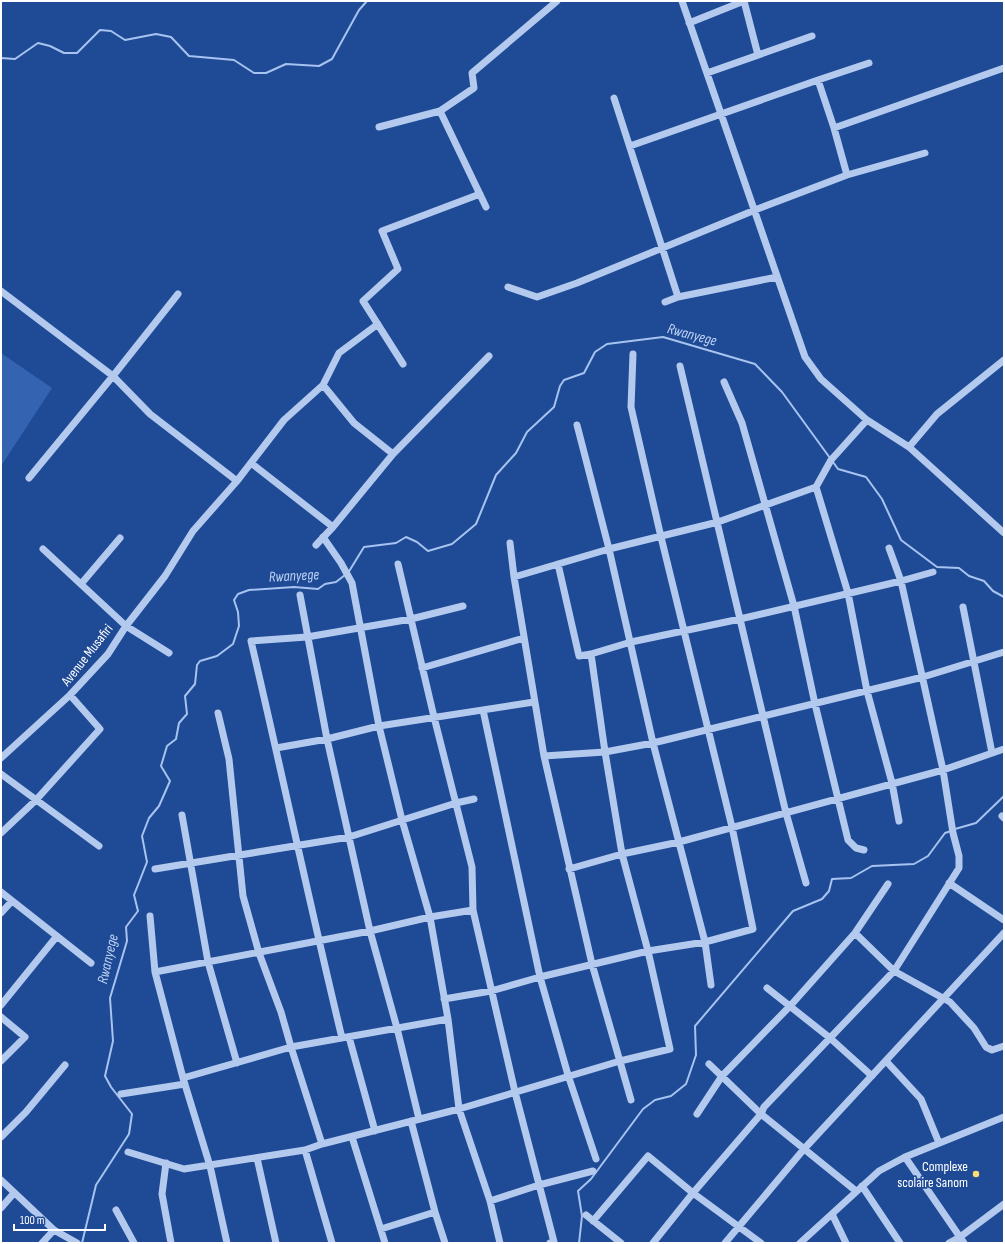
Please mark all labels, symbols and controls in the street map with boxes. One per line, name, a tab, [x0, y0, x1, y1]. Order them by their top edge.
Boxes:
water label: Rwanyege	[665, 319, 719, 351]
water label: Rwanyege	[268, 565, 320, 587]
street label: Avenue Musafiri	[57, 621, 116, 690]
water label: Rwanyege	[93, 932, 123, 986]
place label: Complexe scolaire Sanom	[897, 1158, 968, 1191]
marker: Complexe scolaire Sanom	[971, 1169, 981, 1179]
scale bar	[14, 1206, 105, 1232]
text: 100 m	[20, 1213, 45, 1228]

